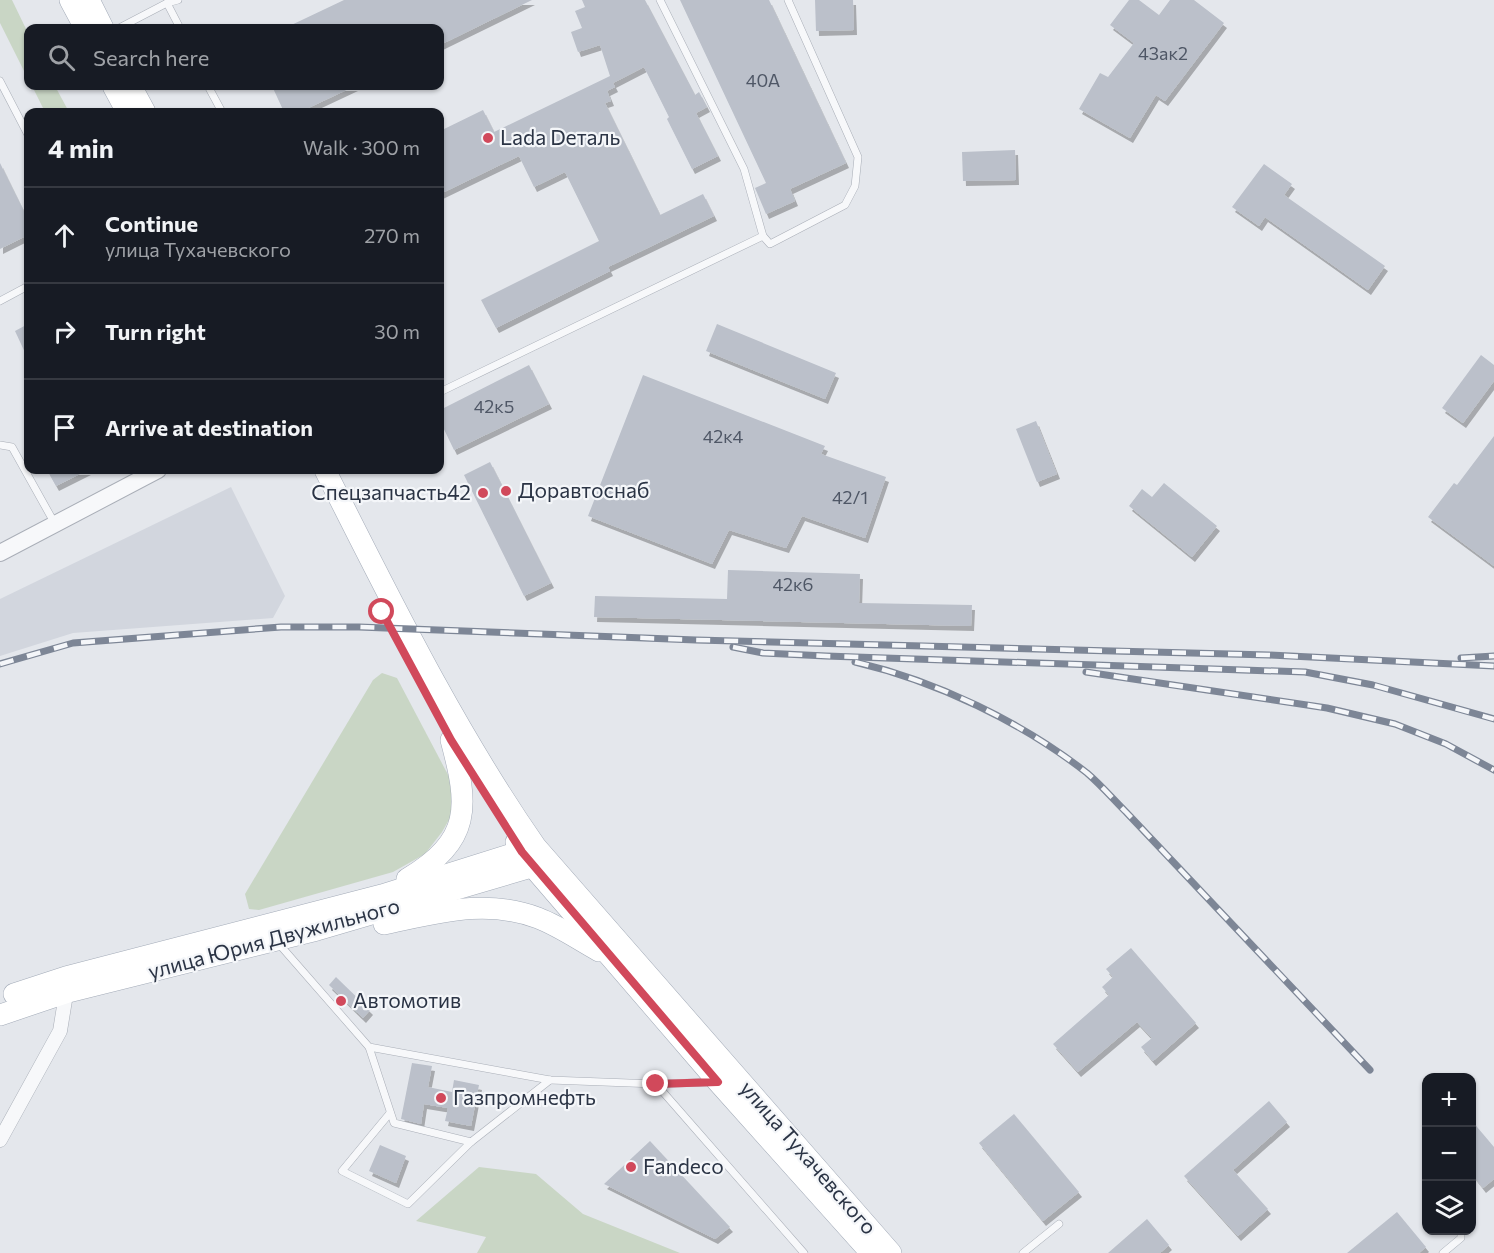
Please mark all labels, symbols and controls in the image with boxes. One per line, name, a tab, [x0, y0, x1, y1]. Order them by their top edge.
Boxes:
search box	[24, 24, 444, 90]
icon: search	[45, 41, 78, 74]
house number: 43ак2	[1138, 42, 1188, 64]
text: Search here	[93, 44, 209, 71]
house number: 40А	[746, 69, 780, 91]
place label: Lada Dеталь	[500, 124, 621, 149]
marker: Lada Dеталь	[481, 131, 495, 145]
text: 4 min	[48, 132, 114, 163]
text: Walk · 300 m	[303, 135, 420, 159]
text: Continue	[105, 210, 198, 237]
icon: ahead	[48, 219, 81, 252]
text: 270 m	[364, 223, 420, 247]
text: улица Тухачевского	[105, 237, 291, 261]
icon: right	[48, 315, 81, 348]
text: Turn right	[105, 318, 206, 345]
text: 30 m	[374, 319, 420, 343]
house number: 42к5	[474, 395, 514, 417]
icon: arrive	[48, 411, 81, 444]
text: Arrive at destination	[105, 414, 313, 441]
house number: 42к4	[703, 425, 744, 447]
place label: Доравтоснаб	[518, 477, 650, 502]
place label: Спецзапчасть42	[311, 479, 471, 504]
marker: Доравтоснаб	[499, 484, 513, 498]
marker: Спецзапчасть42	[476, 486, 490, 500]
house number: 42/1	[832, 486, 868, 508]
house number: 42к6	[772, 573, 814, 595]
route start	[368, 598, 394, 624]
street label: улица Юрия Двужильного	[145, 892, 402, 983]
place label: Автомотив	[353, 987, 461, 1012]
marker: Автомотив	[334, 994, 348, 1008]
route end	[642, 1070, 668, 1096]
map controls	[1422, 1073, 1476, 1235]
button: +	[1422, 1073, 1476, 1127]
street label: улица Тухачевского	[736, 1075, 883, 1239]
place label: Газпромнефть	[453, 1084, 596, 1109]
marker: Газпромнефть	[434, 1091, 448, 1105]
button: −	[1422, 1127, 1476, 1181]
place label: Fandeco	[643, 1153, 724, 1178]
marker: Fandeco	[624, 1160, 638, 1174]
button: layers	[1422, 1181, 1476, 1235]

